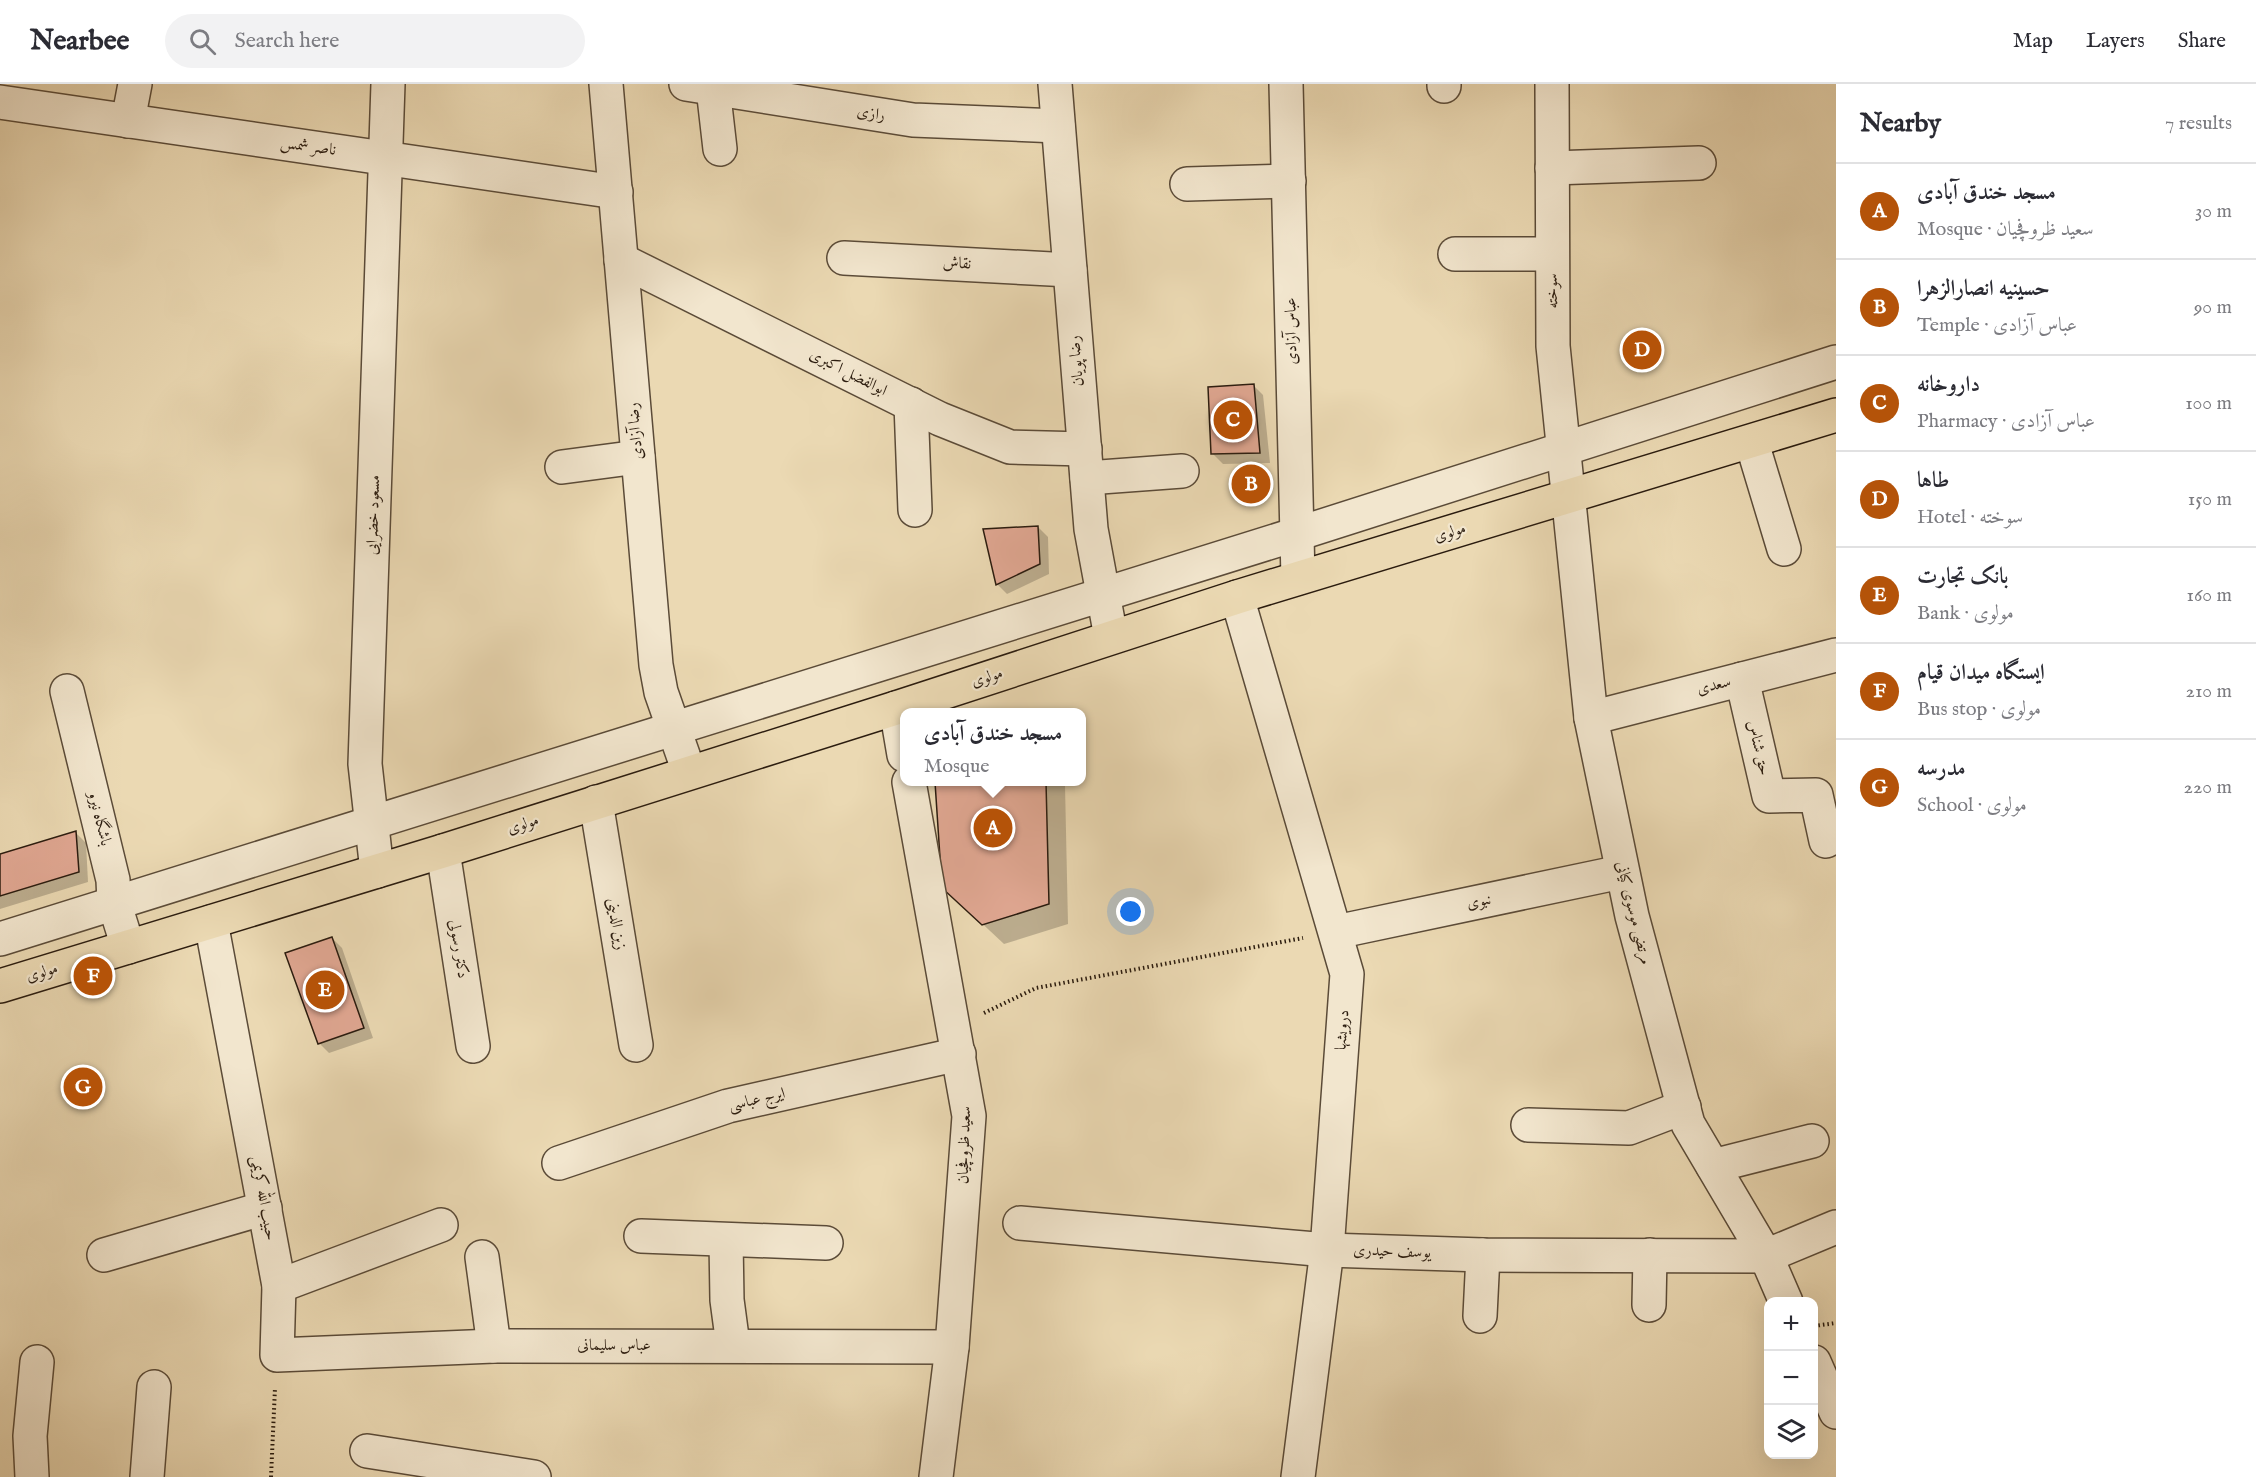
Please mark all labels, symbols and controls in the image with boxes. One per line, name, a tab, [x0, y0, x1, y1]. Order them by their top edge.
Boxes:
search box	[165, 14, 585, 68]
text: Nearbee	[30, 24, 129, 59]
icon: search	[186, 25, 219, 58]
text: Search here	[234, 27, 339, 55]
text: Map	[2013, 28, 2053, 55]
text: Layers	[2086, 28, 2145, 55]
text: Share	[2178, 28, 2226, 55]
street label: رازی	[855, 102, 887, 126]
text: Nearby	[1860, 107, 1941, 140]
text: 7 results	[2165, 111, 2232, 136]
street label: ناصر شمس	[279, 133, 337, 161]
text: مسجد خندق آبادی	[1917, 179, 2056, 207]
text: A	[1873, 199, 1886, 224]
text: 30 m	[2195, 199, 2232, 224]
text: Mosque · سعید ظروفچیان	[1917, 217, 2094, 242]
street label: نقاش	[942, 253, 972, 275]
street label: سوخته	[1543, 273, 1563, 309]
text: حسینیه انصارالزهرا	[1917, 275, 2050, 303]
text: B	[1873, 295, 1886, 320]
text: 90 m	[2194, 295, 2232, 320]
street label: عباس آزادی	[1280, 297, 1303, 365]
text: Temple · عباس آزادی	[1917, 313, 2077, 338]
pin: D	[1622, 328, 1662, 372]
street label: رضا پویان	[1065, 335, 1089, 387]
street label: ابوالفضل اکبری	[806, 345, 890, 401]
text: داروخانه	[1917, 371, 1980, 399]
text: C	[1872, 391, 1887, 416]
text: 100 m	[2185, 391, 2232, 416]
pin: C	[1214, 398, 1252, 442]
street label: رضا آزادی	[623, 402, 648, 461]
text: Pharmacy · عباس آزادی	[1917, 409, 2095, 434]
pin: B	[1232, 462, 1270, 506]
text: طاها	[1917, 467, 1950, 495]
street label: مسعود خضرایی	[363, 475, 385, 555]
text: D	[1871, 487, 1888, 512]
text: 150 m	[2188, 487, 2232, 512]
text: Hotel · سوخته	[1917, 505, 2023, 530]
street label: مولوی	[1432, 519, 1468, 547]
text: بانک تجارت	[1917, 563, 2008, 591]
text: E	[1873, 583, 1886, 608]
text: 160 m	[2186, 583, 2232, 608]
text: Bank · مولوی	[1917, 601, 2014, 626]
text: ایستگاه میدان قیام	[1917, 659, 2045, 687]
street label: مولوی	[969, 663, 1005, 693]
street label: سعدی	[1695, 672, 1733, 700]
text: F	[1873, 679, 1886, 704]
text: 210 m	[2186, 679, 2232, 704]
text: Bus stop · مولوی	[1917, 697, 2041, 722]
popup	[900, 708, 1086, 786]
street label: حق شناس	[1742, 718, 1774, 778]
text: مسجد خندق آبادی	[924, 720, 1062, 748]
text: Mosque	[924, 754, 989, 779]
text: مدرسه	[1917, 755, 1966, 783]
text: G	[1872, 775, 1887, 800]
text: 220 m	[2184, 775, 2232, 800]
street label: باشگاه نیرو	[82, 788, 117, 848]
text: School · مولوی	[1917, 793, 2027, 818]
pin: A	[974, 806, 1012, 850]
street label: مولوی	[505, 810, 541, 840]
street label: مرتضی موسوی کیانی	[1610, 859, 1656, 967]
street label: نبوی	[1465, 890, 1493, 914]
street label: زین الدینی	[602, 897, 630, 951]
your location	[1116, 897, 1145, 926]
street label: دکتر رسولی	[443, 918, 473, 980]
pin: F	[74, 954, 112, 998]
street label: مولوی	[24, 959, 60, 987]
pin: E	[306, 968, 344, 1012]
street label: درویشها	[1332, 1009, 1354, 1051]
pin: G	[64, 1064, 103, 1110]
street label: ایرج عباسی	[727, 1084, 788, 1119]
street label: سعید ظروفچیان	[954, 1106, 976, 1184]
street label: حبیب الله کریمی	[246, 1153, 284, 1242]
street label: یوسف حیدری	[1353, 1241, 1432, 1263]
map controls	[1764, 1297, 1818, 1459]
button: +	[1764, 1297, 1818, 1351]
street label: عباس سلیمانی	[577, 1336, 651, 1356]
button: −	[1764, 1351, 1818, 1405]
button: layers	[1764, 1405, 1818, 1459]

